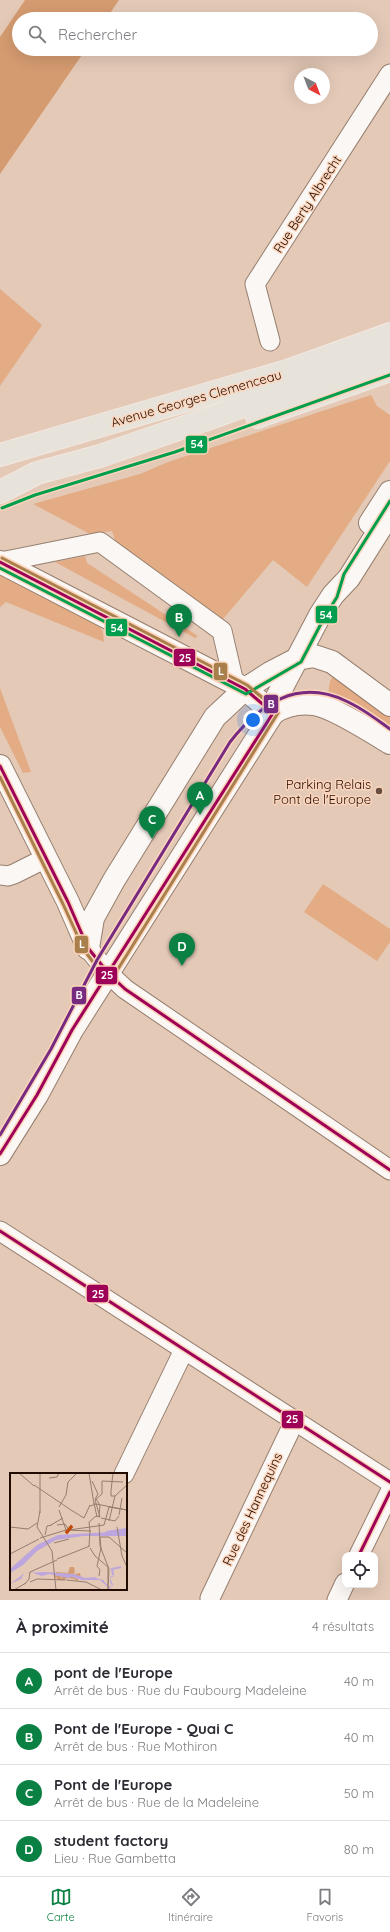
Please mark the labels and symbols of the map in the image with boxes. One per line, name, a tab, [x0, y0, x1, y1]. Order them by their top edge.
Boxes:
north arrow	[294, 68, 330, 104]
street label: Rue Berty Albrecht	[270, 152, 344, 256]
street label: Avenue Georges Clemenceau	[109, 366, 283, 430]
line badge: 54	[185, 435, 208, 454]
text: 54	[191, 437, 204, 451]
pin: B	[166, 604, 192, 637]
line badge: 54	[315, 605, 338, 624]
text: 54	[320, 608, 333, 622]
line badge: 54	[105, 618, 128, 637]
text: 54	[111, 621, 124, 635]
line badge: 25	[173, 648, 196, 667]
text: 25	[179, 651, 191, 665]
line badge: L	[213, 662, 228, 681]
text: L	[218, 664, 224, 678]
line badge: B	[263, 694, 279, 714]
text: B	[267, 697, 275, 711]
your location	[243, 710, 263, 730]
place label: Parking Relais Pont de l'Europe	[273, 776, 371, 807]
pin: A	[187, 782, 213, 815]
marker: Parking Relais Pont de l'Europe	[374, 786, 384, 796]
pin: C	[139, 806, 165, 839]
pin: D	[169, 933, 195, 966]
line badge: L	[74, 935, 89, 954]
text: L	[79, 937, 85, 951]
line badge: 25	[95, 966, 118, 985]
text: 25	[101, 968, 113, 982]
line badge: B	[71, 986, 87, 1005]
text: B	[75, 988, 83, 1002]
line badge: 25	[86, 1284, 109, 1303]
text: 25	[92, 1287, 104, 1301]
line badge: 25	[281, 1410, 304, 1429]
text: 25	[286, 1412, 298, 1426]
street label: Rue des Hannequins	[219, 1450, 285, 1568]
inset map	[10, 1473, 127, 1590]

